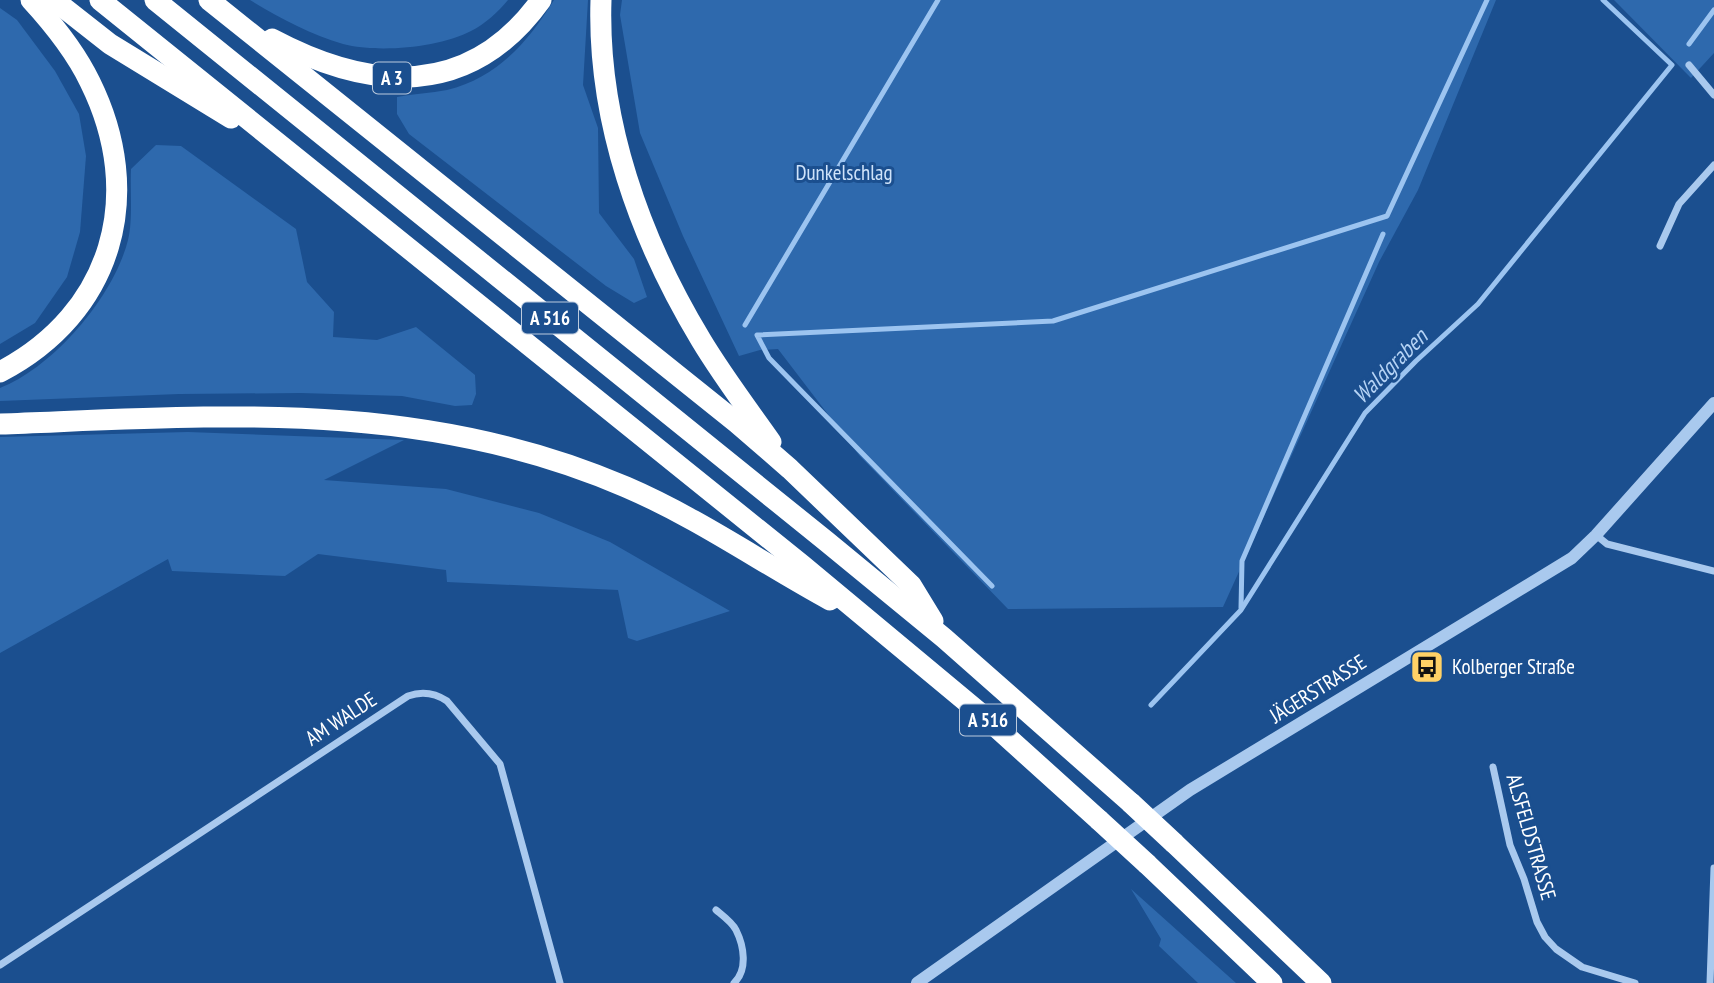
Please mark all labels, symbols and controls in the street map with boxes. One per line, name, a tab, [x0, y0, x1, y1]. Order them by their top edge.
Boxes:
road number: A 3	[373, 62, 411, 94]
park label: Dunkelschlag	[795, 159, 893, 186]
road number: A 516	[522, 302, 578, 334]
water label: Waldgraben	[1346, 321, 1435, 409]
street label: JÄGERSTRASSE	[1264, 648, 1371, 729]
bus stop icon: Kolberger Straße	[1408, 648, 1446, 686]
place label: Kolberger Straße	[1452, 653, 1575, 680]
street label: AM WALDE	[300, 686, 382, 752]
road number: A 516	[960, 705, 1016, 736]
street label: ALSFELDSTRASSE	[1501, 771, 1562, 903]

